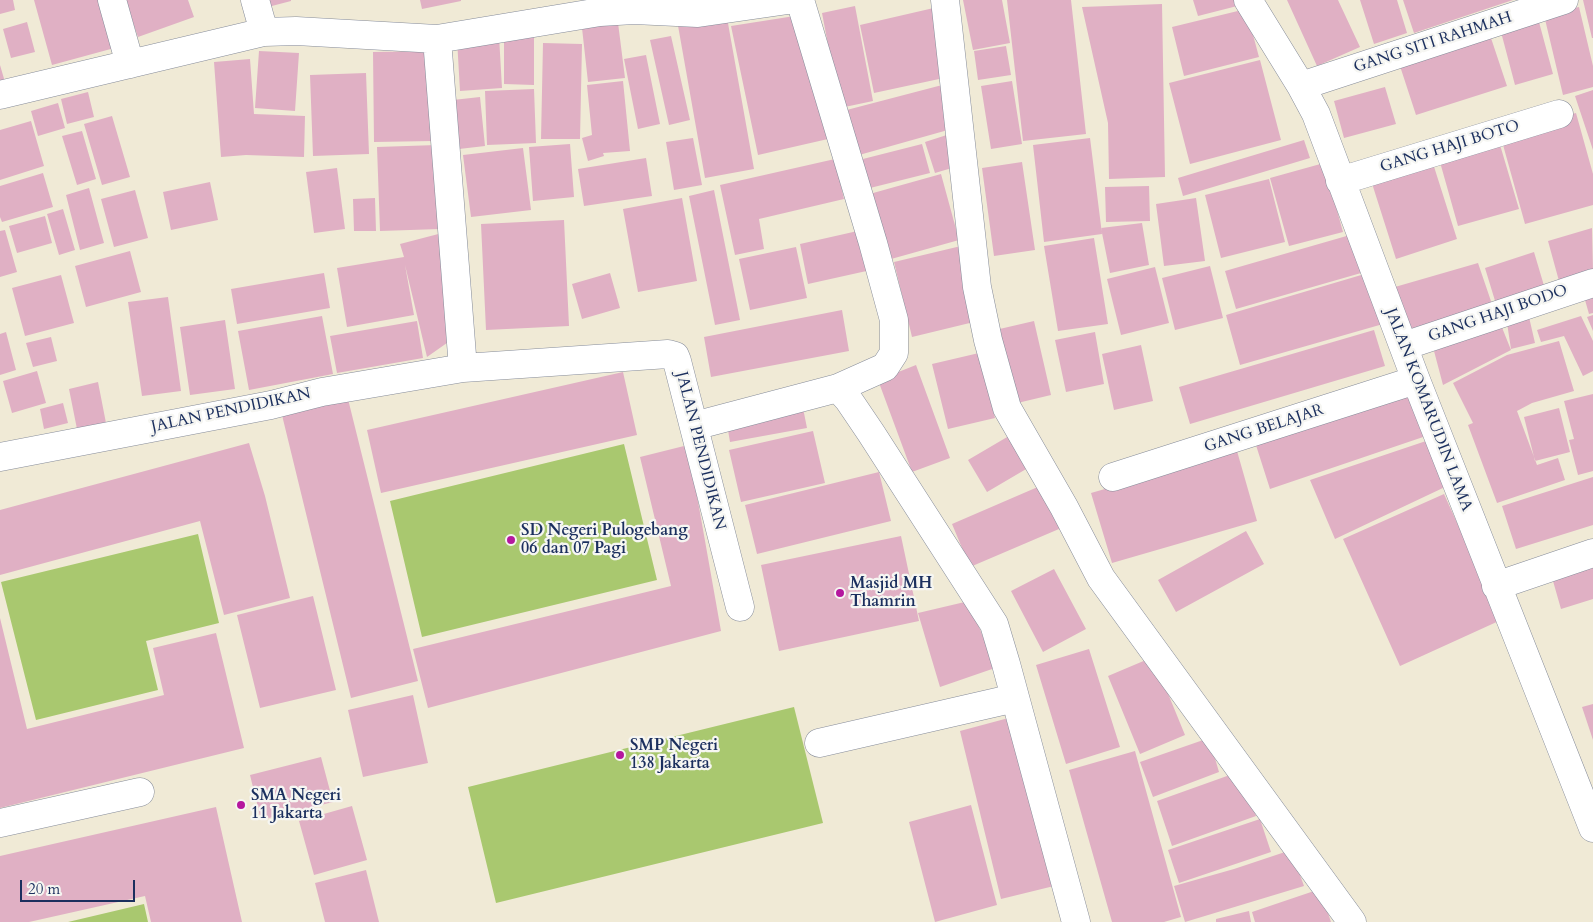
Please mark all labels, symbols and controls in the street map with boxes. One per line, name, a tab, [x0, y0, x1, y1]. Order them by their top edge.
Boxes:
street label: GANG SITI RAHMAH	[1351, 8, 1515, 78]
street label: GANG HAJI BOTO	[1378, 117, 1522, 177]
street label: GANG HAJI BODO	[1426, 281, 1570, 347]
street label: JALAN KOMARUDIN LAMA	[1380, 306, 1476, 514]
street label: JALAN PENDIDIKAN	[671, 370, 729, 532]
street label: JALAN PENDIDIKAN	[149, 385, 313, 437]
street label: GANG BELAJAR	[1202, 401, 1326, 457]
place label: SD Negeri Pulogebang 06 dan 07 Pagi	[521, 521, 688, 559]
marker: SD Negeri Pulogebang 06 dan 07 Pagi	[505, 534, 517, 546]
place label: Masjid MH Thamrin	[850, 574, 932, 612]
marker: Masjid MH Thamrin	[834, 587, 846, 599]
place label: SMP Negeri 138 Jakarta	[630, 736, 718, 774]
marker: SMP Negeri 138 Jakarta	[614, 749, 626, 761]
place label: SMA Negeri 11 Jakarta	[251, 786, 341, 824]
marker: SMA Negeri 11 Jakarta	[235, 799, 247, 811]
scale bar	[22, 870, 138, 902]
text: 20 m	[28, 879, 60, 899]

